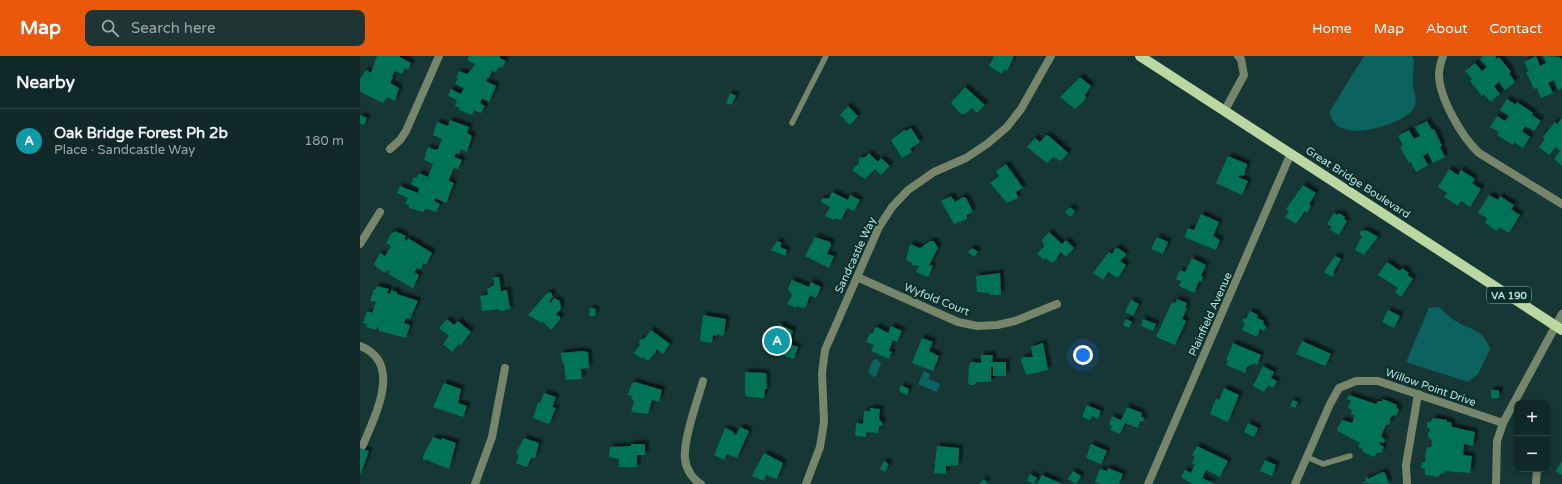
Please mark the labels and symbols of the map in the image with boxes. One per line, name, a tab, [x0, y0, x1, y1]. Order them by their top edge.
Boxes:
street label: Great Bridge Boulevard	[1303, 144, 1412, 221]
street label: Sandcastle Way	[832, 215, 879, 295]
street label: Plainfield Avenue	[1186, 270, 1235, 358]
street label: Wyfold Court	[902, 280, 971, 318]
road number: VA 190	[1487, 287, 1531, 303]
pin: A	[764, 326, 790, 356]
your location	[1073, 345, 1093, 365]
street label: Willow Point Drive	[1384, 366, 1478, 409]

